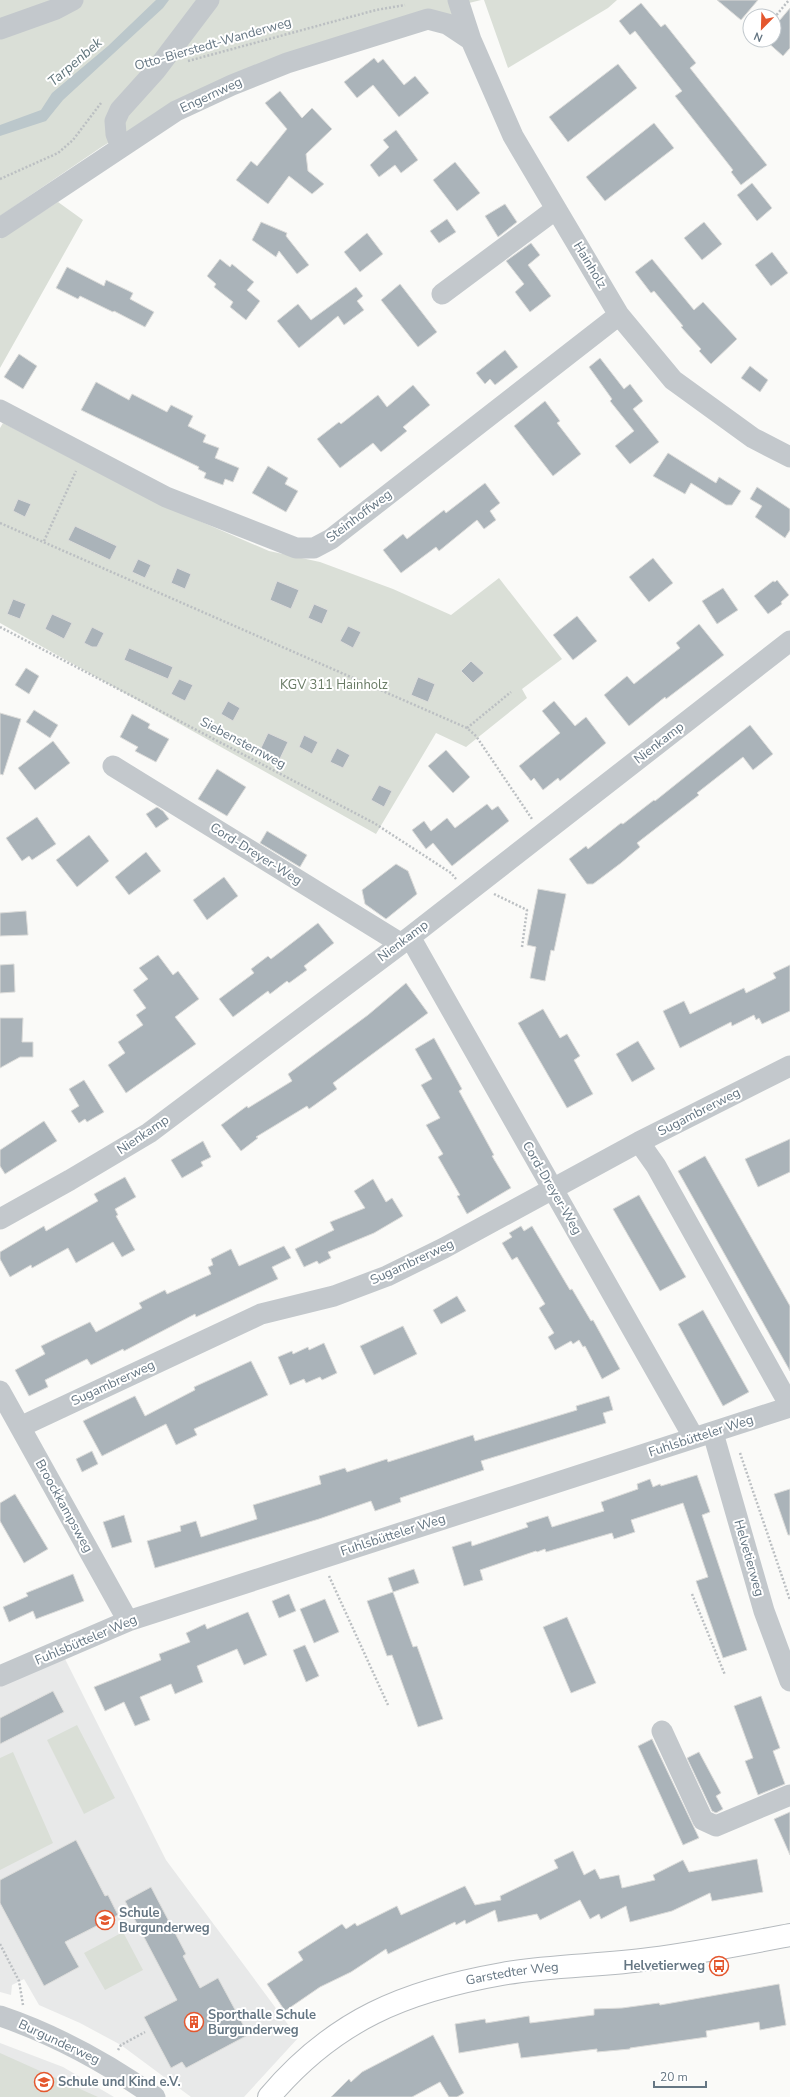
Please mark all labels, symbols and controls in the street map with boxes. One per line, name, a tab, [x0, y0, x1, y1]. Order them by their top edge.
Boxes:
north arrow	[742, 8, 782, 48]
street label: Otto-Bierstedt-Wanderweg	[133, 13, 293, 75]
text: N	[752, 28, 765, 45]
water label: Tarpenbek	[44, 33, 107, 91]
street label: Engernweg	[177, 73, 245, 117]
street label: Hainholz	[569, 238, 611, 292]
street label: Steinhoffweg	[322, 485, 396, 547]
park label: KGV 311 Hainholz	[280, 676, 388, 694]
street label: Siebensternweg	[197, 713, 289, 773]
street label: Nienkamp	[630, 718, 688, 768]
street label: Cord-Dreyer-Weg	[207, 819, 305, 889]
street label: Nienkamp	[374, 916, 432, 966]
street label: Sugambrerweg	[655, 1083, 743, 1141]
street label: Nienkamp	[114, 1111, 172, 1159]
street label: Cord-Dreyer-Weg	[518, 1138, 586, 1238]
street label: Sugambrerweg	[367, 1235, 457, 1289]
street label: Sugambrerweg	[68, 1356, 158, 1410]
street label: Fuhlsbütteler Weg	[646, 1411, 756, 1461]
street label: Broockkampsweg	[31, 1456, 97, 1556]
street label: Fuhlsbütteler Weg	[338, 1510, 448, 1560]
street label: Helvetierweg	[729, 1518, 769, 1598]
street label: Fuhlsbütteler Weg	[32, 1610, 140, 1670]
place label: Schule Burgunderweg	[119, 1904, 210, 1937]
school or university icon: Schule Burgunderweg	[94, 1909, 116, 1931]
bus stop icon: Helvetierweg	[708, 1955, 730, 1977]
place label: Helvetierweg	[623, 1957, 705, 1975]
street label: Garstedter Weg	[464, 1958, 559, 1990]
place label: Sporthalle Schule Burgunderweg	[208, 2006, 316, 2039]
building icon: Sporthalle Schule Burgunderweg	[183, 2011, 205, 2033]
street label: Burgunderweg	[15, 2015, 103, 2069]
scale bar	[654, 2063, 706, 2089]
text: 20 m	[660, 2069, 688, 2085]
school or university icon: Schule und Kind e.V.	[33, 2071, 55, 2093]
place label: Schule und Kind e.V.	[58, 2073, 181, 2091]

